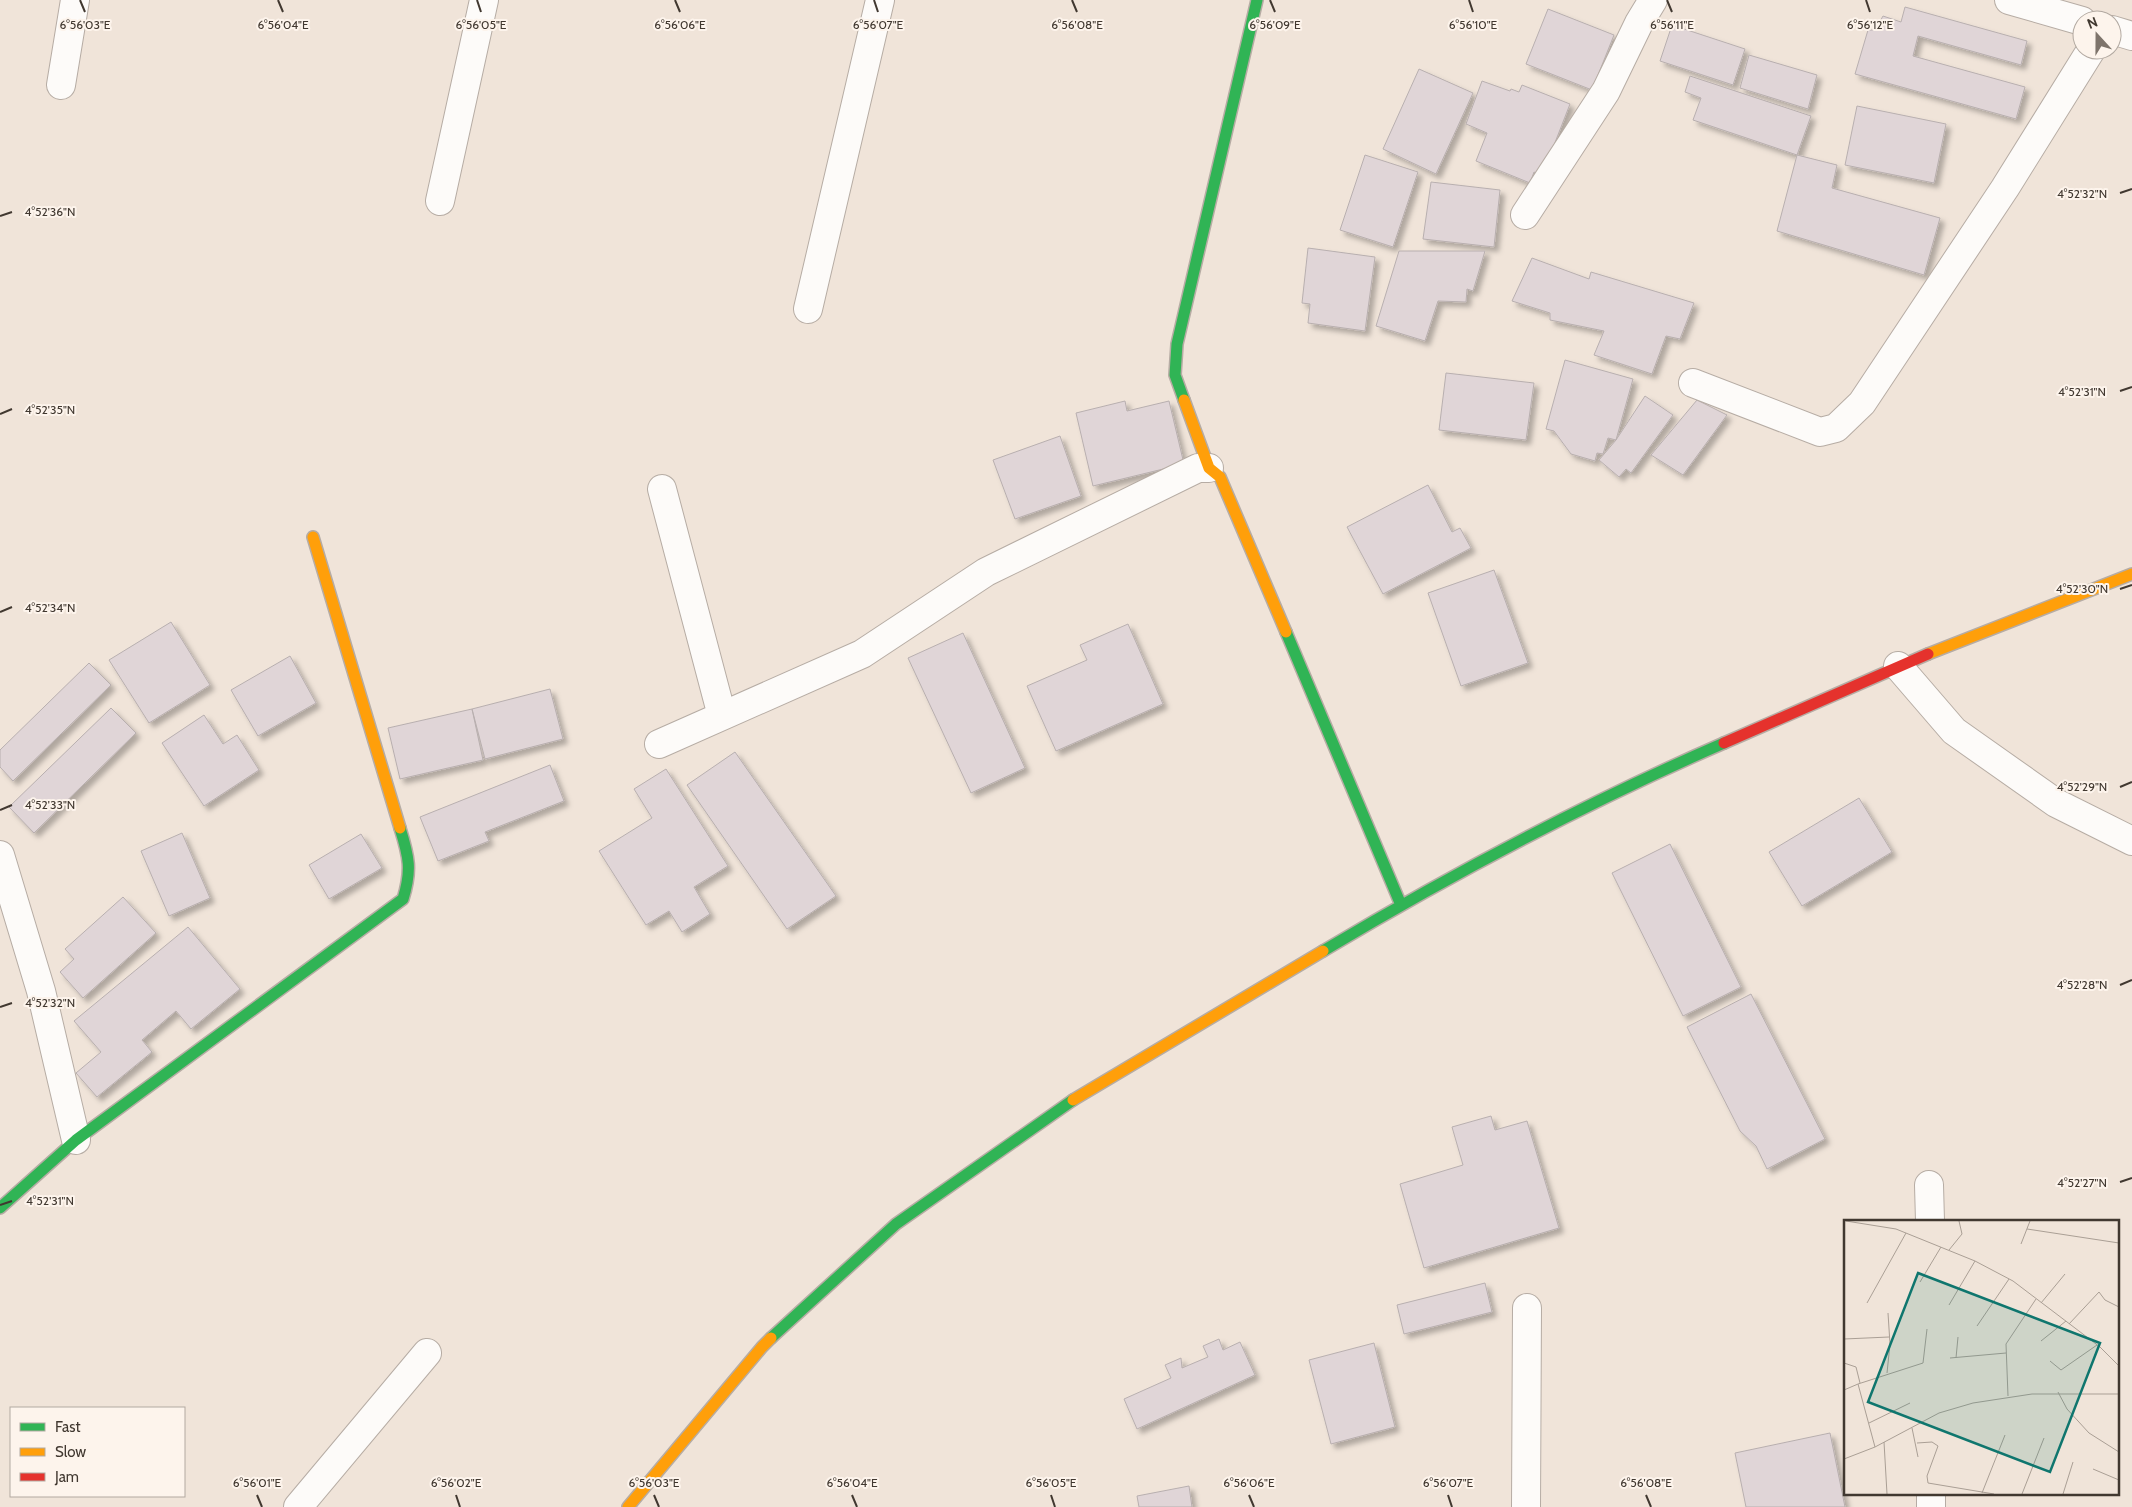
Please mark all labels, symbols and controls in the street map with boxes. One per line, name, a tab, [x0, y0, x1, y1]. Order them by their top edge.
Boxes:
north arrow	[2072, 10, 2122, 60]
text: N	[2084, 13, 2100, 33]
text: 6°56'03"E	[60, 17, 111, 32]
text: 6°56'04"E	[257, 17, 309, 32]
text: 6°56'05"E	[456, 17, 507, 32]
text: 6°56'06"E	[654, 17, 706, 32]
text: 6°56'07"E	[853, 17, 904, 32]
text: 6°56'08"E	[1051, 17, 1103, 32]
text: 6°56'09"E	[1249, 17, 1301, 32]
text: 6°56'10"E	[1449, 17, 1498, 32]
text: 6°56'11"E	[1650, 17, 1694, 32]
text: 6°56'12"E	[1847, 17, 1893, 32]
text: 4°52'32"N	[2057, 186, 2107, 201]
text: 4°52'36"N	[25, 204, 75, 219]
text: 4°52'31"N	[2058, 384, 2106, 399]
text: 4°52'35"N	[25, 402, 75, 417]
text: 4°52'30"N	[2056, 581, 2108, 596]
text: 4°52'34"N	[25, 600, 75, 615]
text: 4°52'29"N	[2057, 779, 2107, 794]
text: 4°52'33"N	[25, 797, 75, 812]
text: 4°52'28"N	[2056, 977, 2108, 992]
text: 4°52'32"N	[25, 995, 75, 1010]
text: 4°52'27"N	[2057, 1175, 2107, 1190]
text: 4°52'31"N	[26, 1193, 74, 1208]
inset map	[1844, 1220, 2120, 1494]
legend	[10, 1407, 185, 1497]
text: Fast	[55, 1418, 80, 1436]
text: Slow	[55, 1443, 86, 1461]
text: Jam	[54, 1468, 79, 1486]
text: 6°56'01"E	[233, 1475, 282, 1490]
text: 6°56'02"E	[431, 1475, 482, 1490]
text: 6°56'03"E	[629, 1475, 680, 1490]
text: 6°56'04"E	[826, 1475, 878, 1490]
text: 6°56'05"E	[1026, 1475, 1077, 1490]
text: 6°56'06"E	[1223, 1475, 1275, 1490]
text: 6°56'07"E	[1423, 1475, 1474, 1490]
text: 6°56'08"E	[1620, 1475, 1672, 1490]

